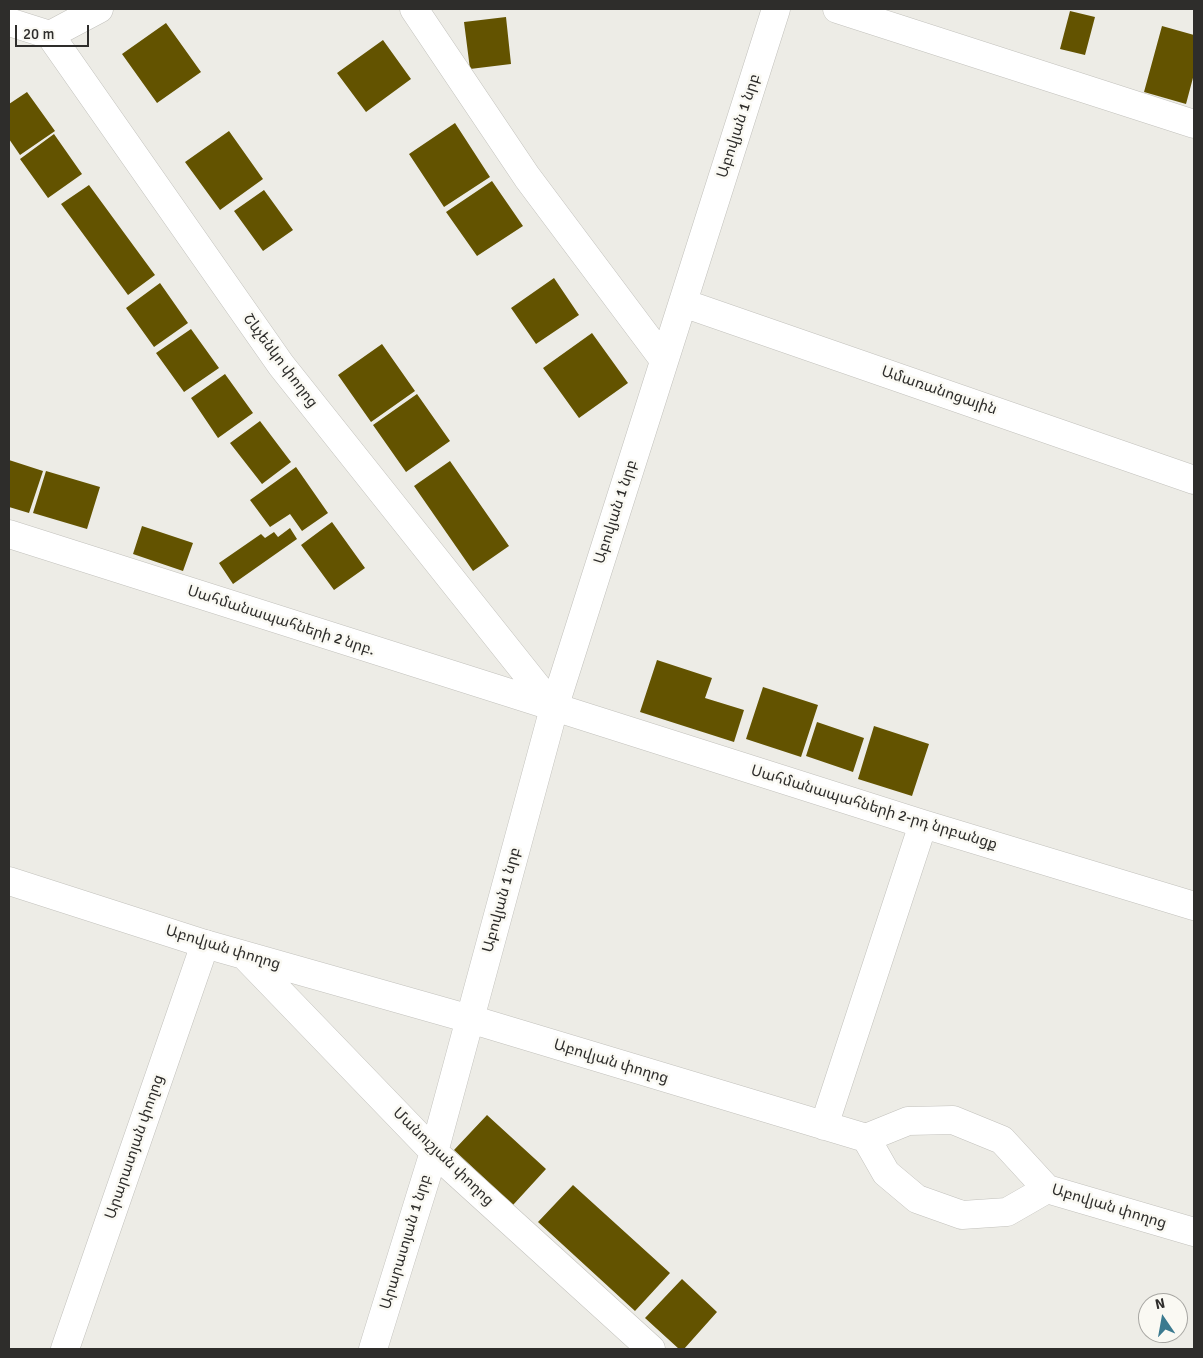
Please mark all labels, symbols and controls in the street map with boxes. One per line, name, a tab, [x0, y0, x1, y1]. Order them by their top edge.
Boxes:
scale bar	[18, 15, 91, 47]
text: 20 m	[23, 25, 54, 43]
street label: Աբովյան 1 նրբ	[714, 72, 764, 180]
street label: Շևչենկո փողոց	[239, 310, 321, 412]
street label: Ամառանոցային	[879, 363, 999, 419]
street label: Աբովյան 1 նրբ	[591, 458, 641, 566]
street label: Սահմանապահների 2 նրբ.	[185, 582, 377, 660]
street label: Սահմանապահների 2-րդ նրբանցք	[749, 762, 999, 854]
street label: Աբովյան 1 նրբ	[479, 845, 525, 955]
street label: Աբովյան փողոց	[163, 922, 283, 974]
street label: Աբովյան փողոց	[551, 1036, 671, 1088]
street label: Արարատյան փողոց	[102, 1072, 168, 1222]
street label: Մանուշյան փողոց	[389, 1104, 497, 1210]
street label: Արարատյան 1 նրբ	[377, 1172, 435, 1312]
street label: Աբովյան փողոց	[1049, 1181, 1169, 1233]
north arrow	[1138, 1293, 1188, 1343]
text: N	[1153, 1294, 1167, 1313]

